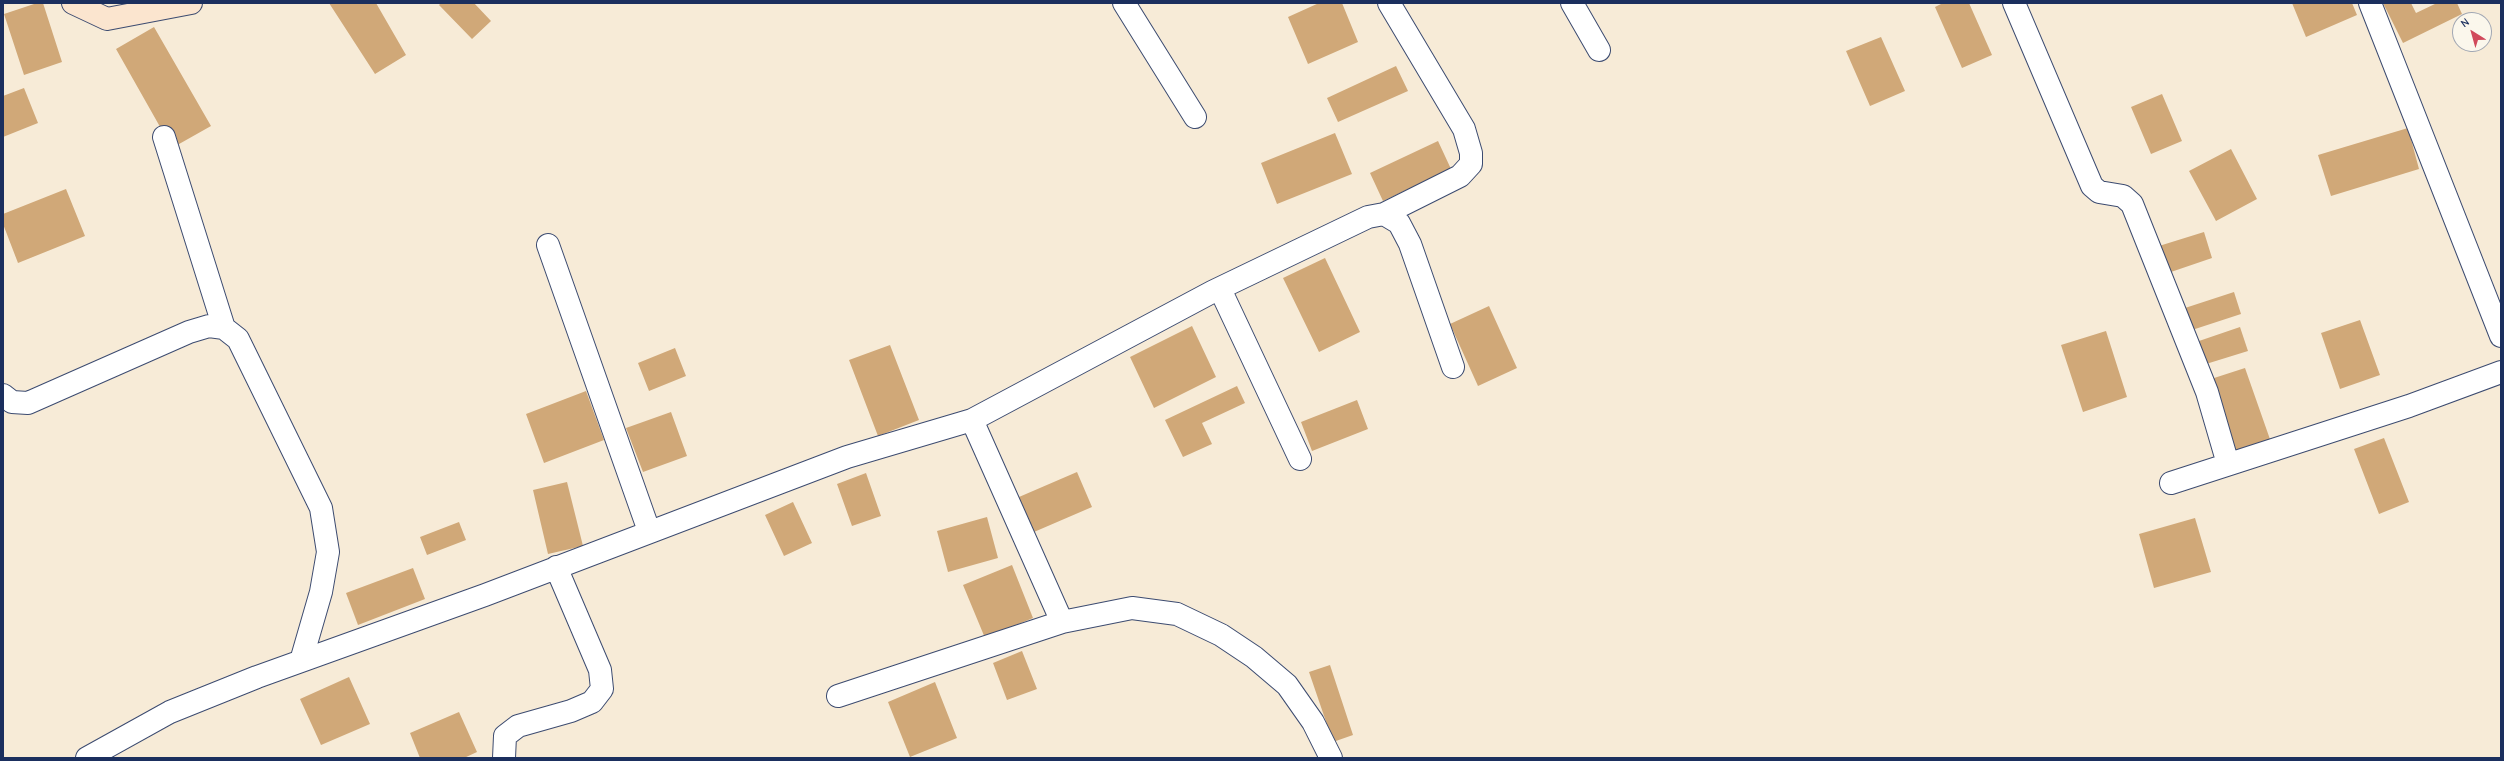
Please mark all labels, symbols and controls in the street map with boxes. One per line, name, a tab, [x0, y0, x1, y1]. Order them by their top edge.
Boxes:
north arrow	[2452, 12, 2492, 52]
text: N	[2458, 15, 2472, 30]

